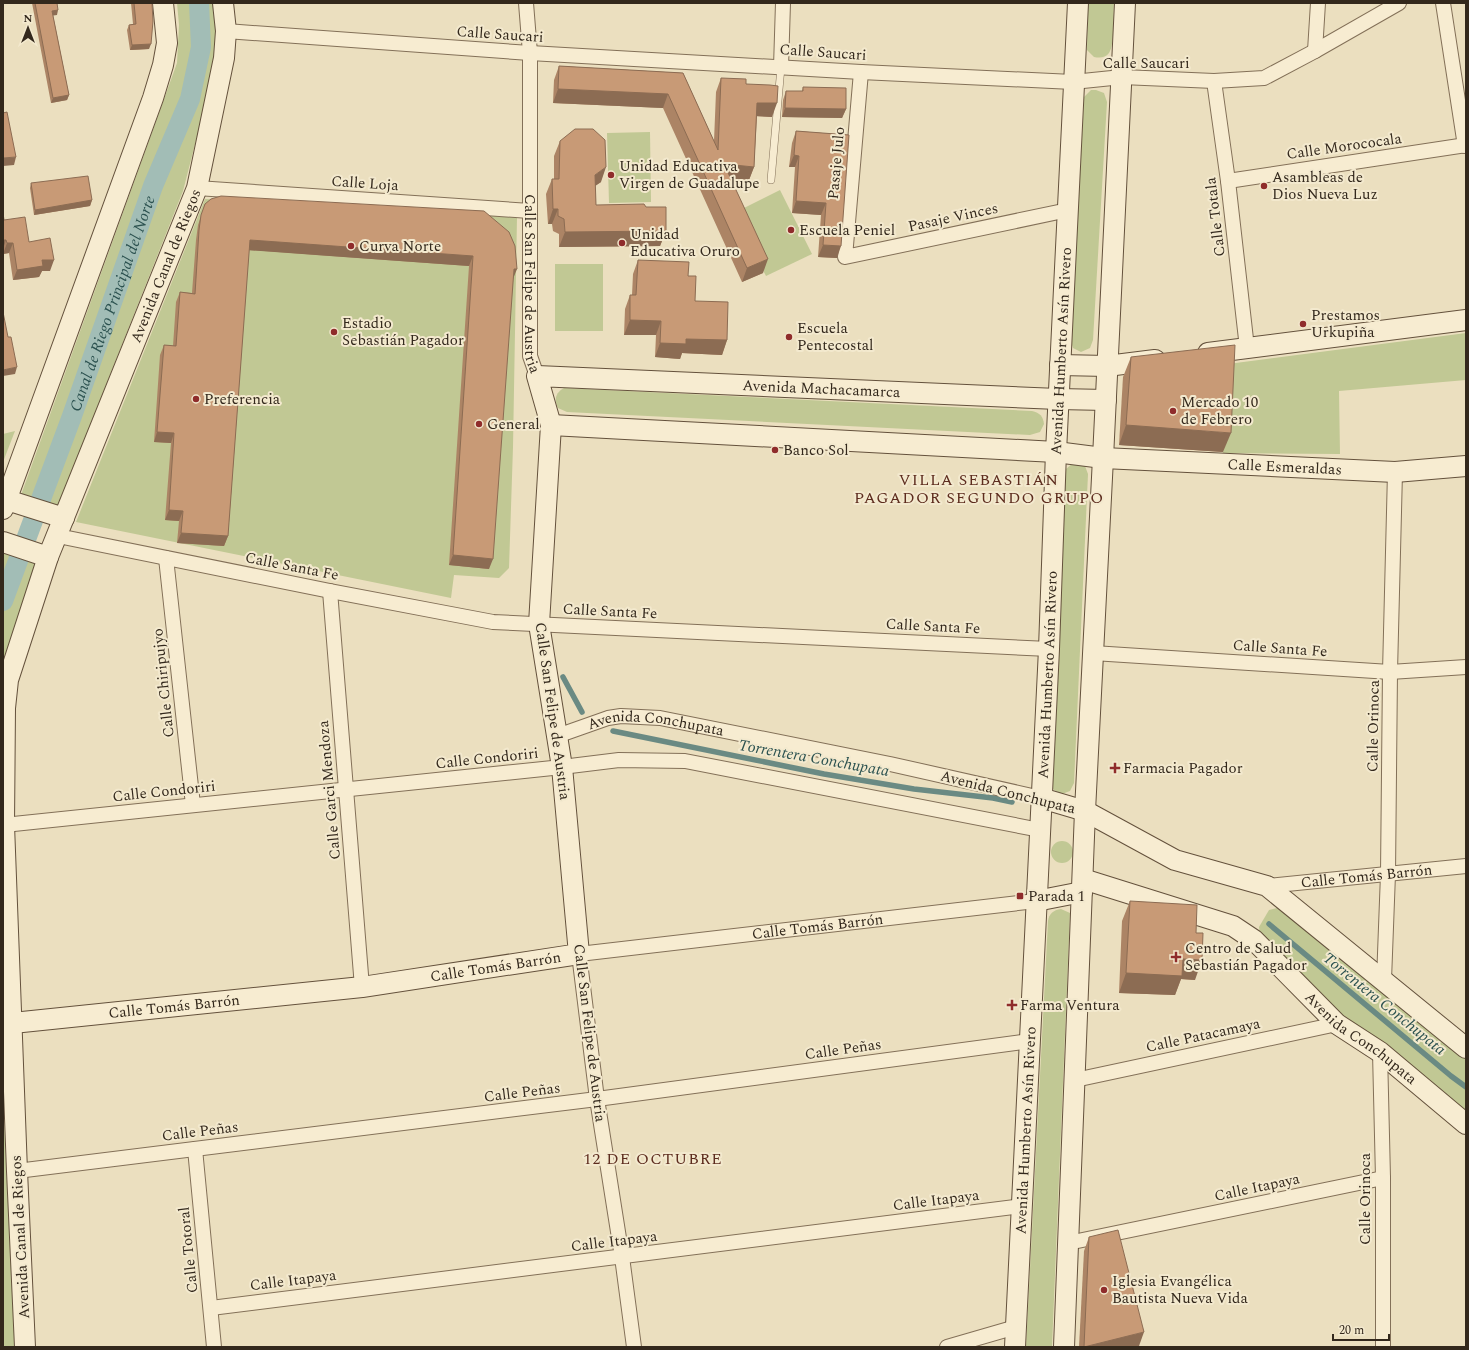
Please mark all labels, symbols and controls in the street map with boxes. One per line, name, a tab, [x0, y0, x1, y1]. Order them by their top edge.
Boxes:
north arrow	[8, 8, 48, 48]
text: N	[24, 10, 33, 27]
street label: Calle Saucari	[456, 20, 544, 49]
street label: Calle Saucari	[779, 38, 867, 67]
street label: Calle Saucari	[1102, 52, 1190, 75]
street label: Pasaje Julo	[822, 126, 851, 200]
street label: Calle Morococala	[1285, 127, 1404, 166]
place label: Unidad Educativa Virgen de Guadalupe	[619, 155, 760, 195]
place label: Asambleas de Dios Nueva Luz	[1272, 166, 1378, 206]
street label: Calle Loja	[330, 170, 400, 197]
marker: Unidad Educativa Virgen de Guadalupe	[606, 170, 616, 180]
street label: Calle Totala	[1199, 175, 1232, 258]
marker: Asambleas de Dios Nueva Luz	[1259, 181, 1269, 191]
street label: Avenida Canal de Riegos	[125, 185, 207, 346]
water label: Canal de Riego Principal del Norte	[64, 192, 162, 415]
street label: Calle San Felipe de Austria	[518, 194, 546, 377]
street label: Pasaje Vinces	[906, 197, 1000, 238]
place label: Escuela Peniel	[799, 219, 895, 242]
place label: Unidad Educativa Oruro	[630, 223, 740, 263]
marker: Escuela Peniel	[786, 225, 796, 235]
place label: Curva Norte	[359, 235, 441, 258]
marker: Unidad Educativa Oruro	[617, 238, 627, 248]
marker: Curva Norte	[346, 241, 356, 251]
street label: Avenida Humberto Asín Rivero	[1045, 247, 1078, 456]
place label: Prestamos Urkupiña	[1311, 304, 1380, 344]
place label: Estadio Sebastián Pagador	[342, 312, 464, 352]
place label: Escuela Pentecostal	[797, 317, 873, 357]
marker: Prestamos Urkupiña	[1298, 319, 1308, 329]
marker: Estadio Sebastián Pagador	[329, 327, 339, 337]
marker: Escuela Pentecostal	[784, 332, 794, 342]
street label: Avenida Machacamarca	[742, 374, 902, 404]
place label: Preferencia	[204, 388, 281, 411]
place label: Mercado 10 de Febrero	[1181, 391, 1258, 431]
marker: Preferencia	[191, 394, 201, 404]
marker: Mercado 10 de Febrero	[1168, 406, 1178, 416]
place label: General	[487, 413, 540, 436]
marker: General	[474, 419, 484, 429]
place label: Banco Sol	[783, 439, 849, 462]
marker: Banco Sol	[770, 445, 780, 455]
street label: Calle Esmeraldas	[1227, 453, 1342, 481]
district label: VILLA SEBASTIÁN PAGADOR SEGUNDO GRUPO	[854, 468, 1104, 510]
street label: Calle Santa Fe	[243, 546, 341, 587]
street label: Avenida Humberto Asín Rivero	[1032, 570, 1064, 779]
street label: Calle Santa Fe	[562, 598, 658, 625]
street label: Calle Santa Fe	[885, 613, 981, 640]
street label: Calle San Felipe de Austria	[529, 621, 576, 802]
street label: Calle Chiripujyo	[146, 627, 181, 739]
street label: Calle Santa Fe	[1232, 634, 1328, 663]
street label: Calle Orinoca	[1361, 679, 1386, 772]
street label: Avenida Conchupata	[584, 705, 727, 743]
street label: Calle Garci Mendoza	[312, 719, 347, 861]
water label: Torrentera Conchupata	[737, 733, 891, 783]
street label: Calle Condoriri	[434, 742, 540, 775]
place label: Farmacia Pagador	[1123, 757, 1243, 780]
marker: Farmacia Pagador	[1110, 763, 1120, 773]
street label: Avenida Conchupata	[938, 765, 1079, 821]
street label: Calle Condoriri	[111, 775, 217, 808]
street label: Calle Tomás Barrón	[1300, 858, 1434, 895]
place label: Parada 1	[1028, 885, 1085, 908]
marker: Parada 1	[1015, 891, 1025, 901]
street label: Calle Tomás Barrón	[751, 908, 885, 946]
place label: Centro de Salud Sebastián Pagador	[1185, 937, 1307, 977]
street label: Calle San Felipe de Austria	[567, 943, 612, 1124]
street label: Calle Tomás Barrón	[429, 946, 563, 988]
water label: Torrentera Conchupata	[1317, 946, 1451, 1061]
marker: Centro de Salud Sebastián Pagador	[1170, 951, 1182, 963]
street label: Avenida Conchupata	[1299, 987, 1422, 1091]
street label: Calle Tomás Barrón	[107, 989, 241, 1025]
place label: Farma Ventura	[1020, 994, 1120, 1017]
marker: Farma Ventura	[1007, 1000, 1017, 1010]
street label: Calle Patacamaya	[1144, 1012, 1263, 1059]
street label: Avenida Humberto Asín Rivero	[1010, 1026, 1043, 1235]
street label: Calle Peñas	[803, 1033, 883, 1066]
street label: Calle Peñas	[482, 1076, 562, 1109]
street label: Calle Peñas	[160, 1115, 240, 1148]
district label: 12 DE OCTUBRE	[583, 1147, 723, 1171]
street label: Calle Orinoca	[1354, 1152, 1377, 1245]
street label: Avenida Canal de Riegos	[5, 1154, 36, 1320]
street label: Calle Itapaya	[1212, 1167, 1303, 1208]
street label: Calle Itapaya	[892, 1184, 981, 1217]
street label: Calle Totoral	[173, 1206, 204, 1294]
street label: Calle Itapaya	[570, 1225, 659, 1258]
street label: Calle Itapaya	[249, 1264, 338, 1297]
place label: Iglesia Evangélica Bautista Nueva Vida	[1112, 1270, 1248, 1310]
marker: Iglesia Evangélica Bautista Nueva Vida	[1099, 1285, 1109, 1295]
scale bar	[1333, 1316, 1389, 1342]
text: 20 m	[1339, 1321, 1364, 1340]

